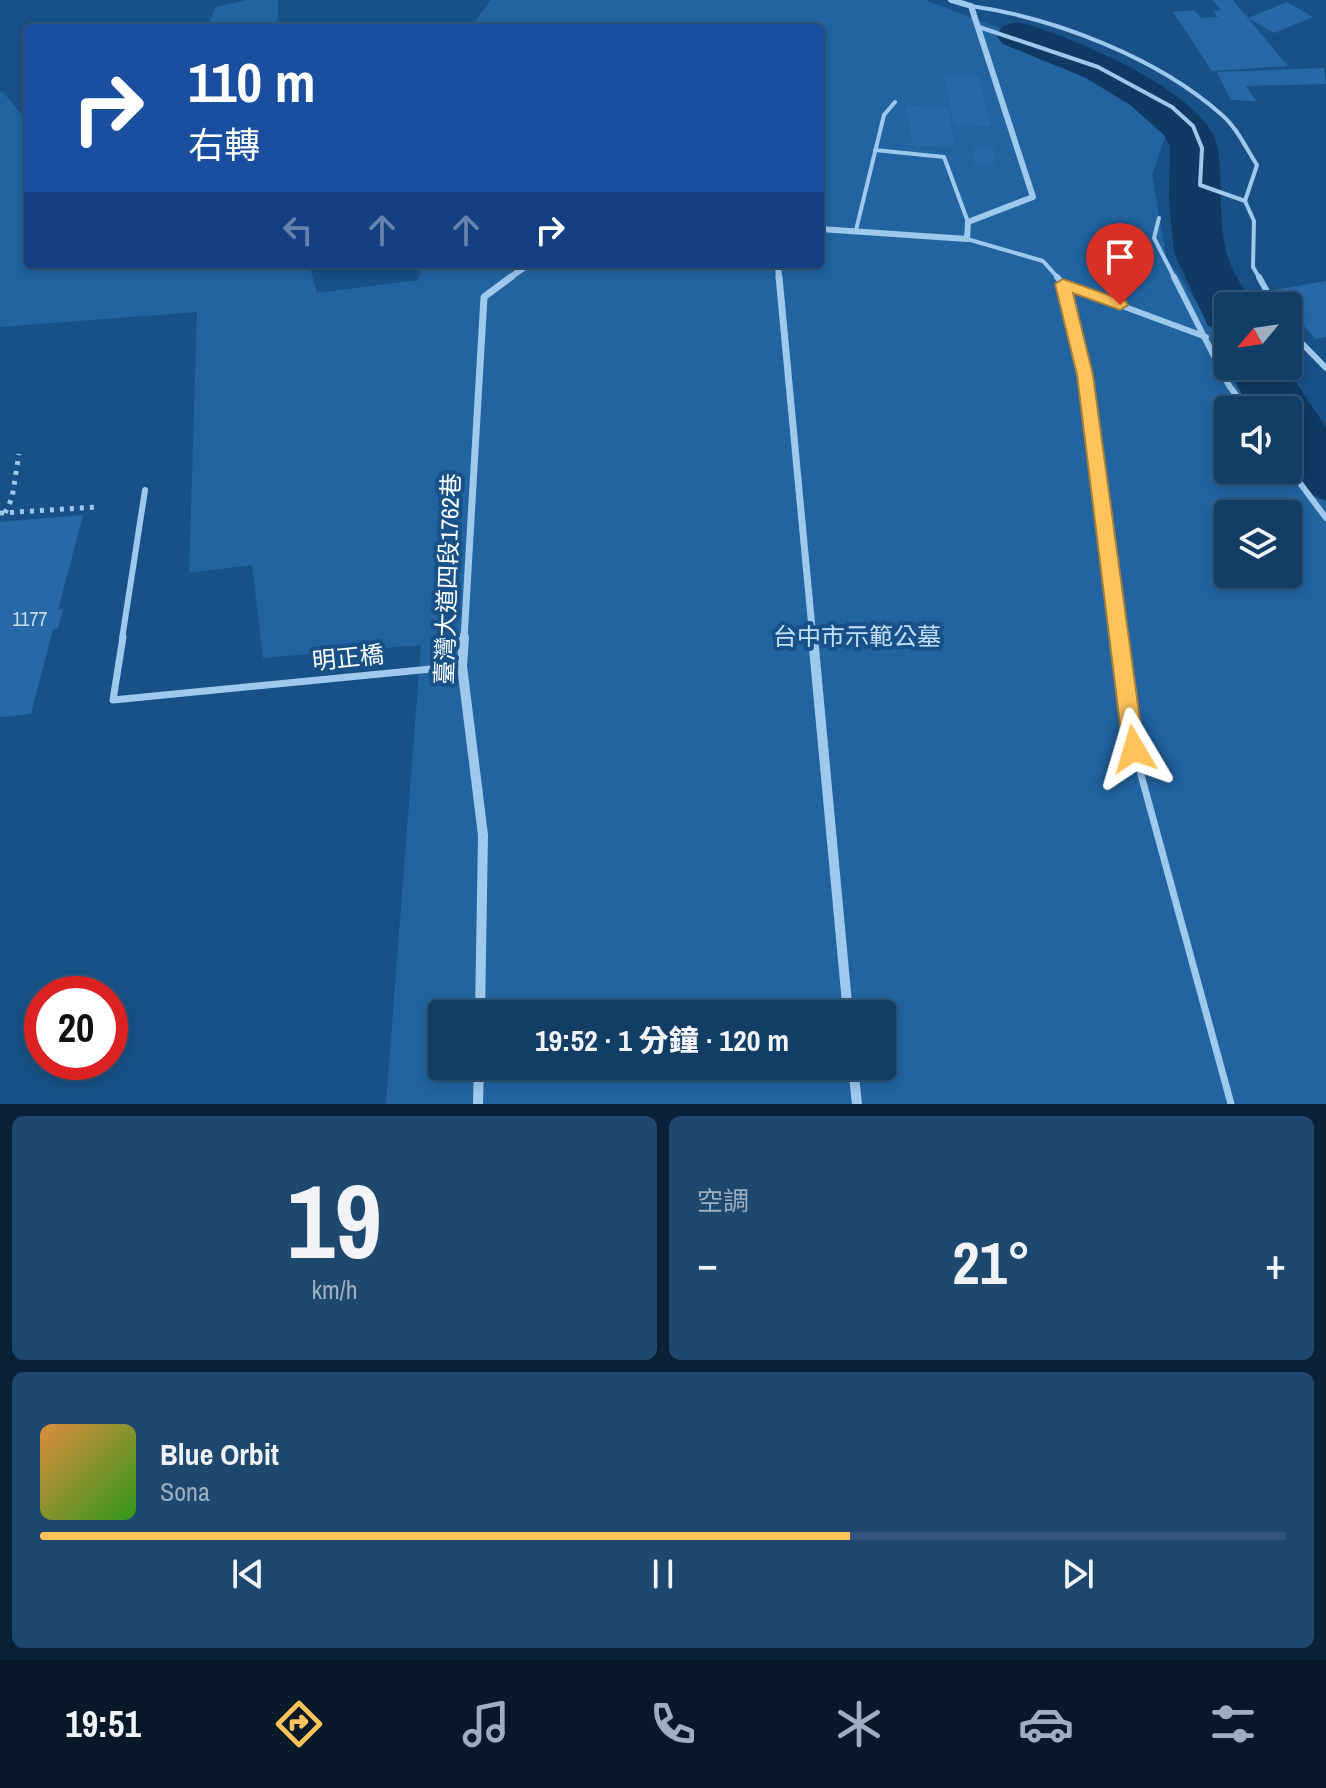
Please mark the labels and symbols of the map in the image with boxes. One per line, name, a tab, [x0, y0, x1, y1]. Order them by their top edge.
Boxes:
pin	[1086, 223, 1154, 305]
north arrow	[1214, 292, 1302, 380]
street label: 臺灣大道四段1762巷	[427, 473, 467, 685]
house number: 1177	[12, 605, 48, 632]
park label: 台中市示範公墓	[773, 620, 941, 652]
street label: 明正橋	[310, 637, 385, 677]
position arrow	[1092, 707, 1176, 791]
speed limit sign: 20	[24, 976, 128, 1080]

